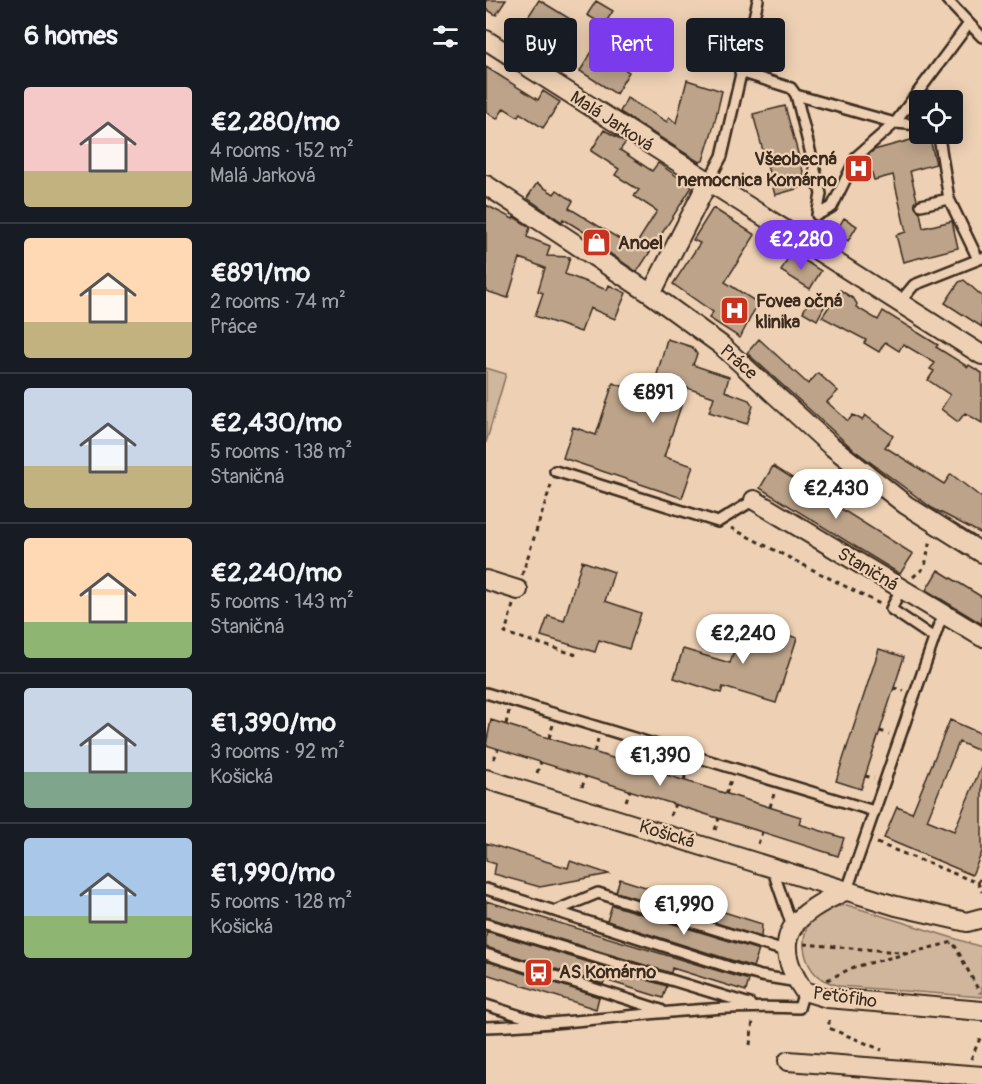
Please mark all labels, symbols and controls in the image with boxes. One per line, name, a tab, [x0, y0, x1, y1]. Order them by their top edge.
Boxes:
chip: Buy	[504, 18, 577, 72]
chip: Rent	[589, 18, 674, 72]
chip: Filters	[686, 18, 785, 72]
text: 6 homes	[24, 20, 118, 52]
icon: filters	[429, 20, 462, 53]
street label: Malá Jarková	[566, 86, 658, 157]
map controls	[909, 90, 963, 144]
button: locate	[909, 90, 963, 144]
text: €2,280/mo	[210, 106, 340, 138]
icon: home	[72, 111, 144, 183]
text: 4 rooms · 152 m²	[210, 138, 354, 163]
place label: Všeobecná nemocnica Komárno	[678, 148, 838, 192]
hospital icon: Všeobecná nemocnica Komárno	[842, 153, 874, 185]
text: Malá Jarková	[210, 163, 316, 188]
pin: €2,280	[752, 220, 850, 271]
shop icon: Anoel	[581, 227, 613, 259]
text: €2,280	[769, 227, 833, 252]
place label: Anoel	[618, 232, 663, 255]
text: €891/mo	[210, 257, 310, 289]
icon: home	[72, 262, 144, 334]
text: 2 rooms · 74 m²	[210, 289, 346, 314]
place label: Fovea očná klinika	[755, 290, 843, 334]
hospital icon: Fovea očná klinika	[719, 295, 751, 327]
text: Práce	[210, 314, 257, 339]
street label: Práce	[715, 340, 762, 385]
pin: €891	[617, 373, 689, 424]
text: €891	[632, 380, 674, 405]
text: €2,430/mo	[210, 407, 342, 439]
icon: home	[72, 412, 144, 484]
text: 5 rooms · 138 m²	[210, 439, 352, 464]
text: Staničná	[210, 464, 284, 489]
pin: €2,430	[787, 469, 885, 520]
text: €2,430	[803, 476, 869, 501]
street label: Staničná	[833, 542, 902, 597]
text: €2,240/mo	[210, 557, 342, 589]
icon: home	[72, 562, 144, 634]
text: 5 rooms · 143 m²	[210, 589, 354, 614]
text: Staničná	[210, 614, 284, 639]
pin: €2,240	[694, 614, 792, 665]
text: €2,240	[710, 621, 776, 646]
text: €1,390/mo	[210, 707, 336, 739]
icon: home	[72, 712, 144, 784]
pin: €1,390	[611, 736, 709, 787]
text: 3 rooms · 92 m²	[210, 739, 345, 764]
text: €1,390	[629, 743, 691, 768]
text: Košická	[210, 764, 273, 789]
street label: Košická	[636, 815, 697, 854]
text: €1,990/mo	[210, 857, 335, 889]
icon: home	[72, 862, 144, 934]
pin: €1,990	[635, 885, 733, 936]
text: 5 rooms · 128 m²	[210, 889, 352, 914]
text: €1,990	[654, 892, 714, 917]
text: Košická	[210, 914, 273, 939]
bus stop icon: AS Komárno	[522, 956, 554, 988]
place label: AS Komárno	[559, 961, 656, 984]
street label: Petöfiho	[811, 982, 879, 1013]

